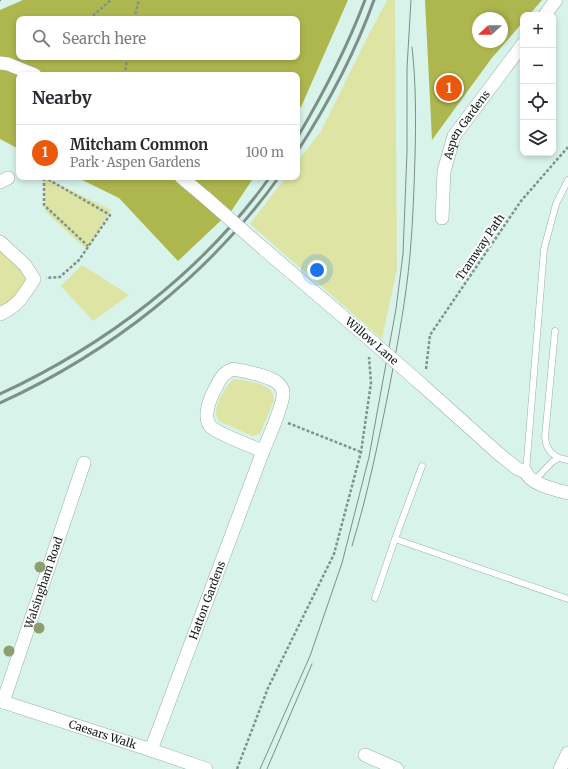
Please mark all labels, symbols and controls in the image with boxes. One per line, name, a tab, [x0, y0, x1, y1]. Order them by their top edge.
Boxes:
north arrow	[472, 12, 508, 48]
map controls	[520, 12, 556, 156]
button: +	[520, 12, 556, 48]
search box	[16, 16, 300, 60]
icon: search	[30, 27, 52, 49]
text: Search here	[62, 29, 146, 48]
button: −	[520, 48, 556, 84]
pin: 1	[436, 73, 462, 103]
button: locate	[520, 84, 556, 120]
text: Nearby	[32, 87, 92, 109]
street label: Aspen Gardens	[440, 88, 493, 162]
button: layers	[520, 120, 556, 156]
text: Mitcham Common	[70, 135, 208, 154]
text: 1	[42, 144, 48, 161]
text: 100 m	[246, 144, 284, 161]
text: Park · Aspen Gardens	[70, 154, 200, 171]
street label: Tramway Path	[453, 210, 508, 283]
your location	[307, 260, 327, 280]
street label: Willow Lane	[342, 314, 402, 368]
street label: Walsingham Road	[21, 535, 66, 631]
street label: Hatton Gardens	[186, 559, 228, 641]
street label: Caesars Walk	[67, 717, 138, 752]

